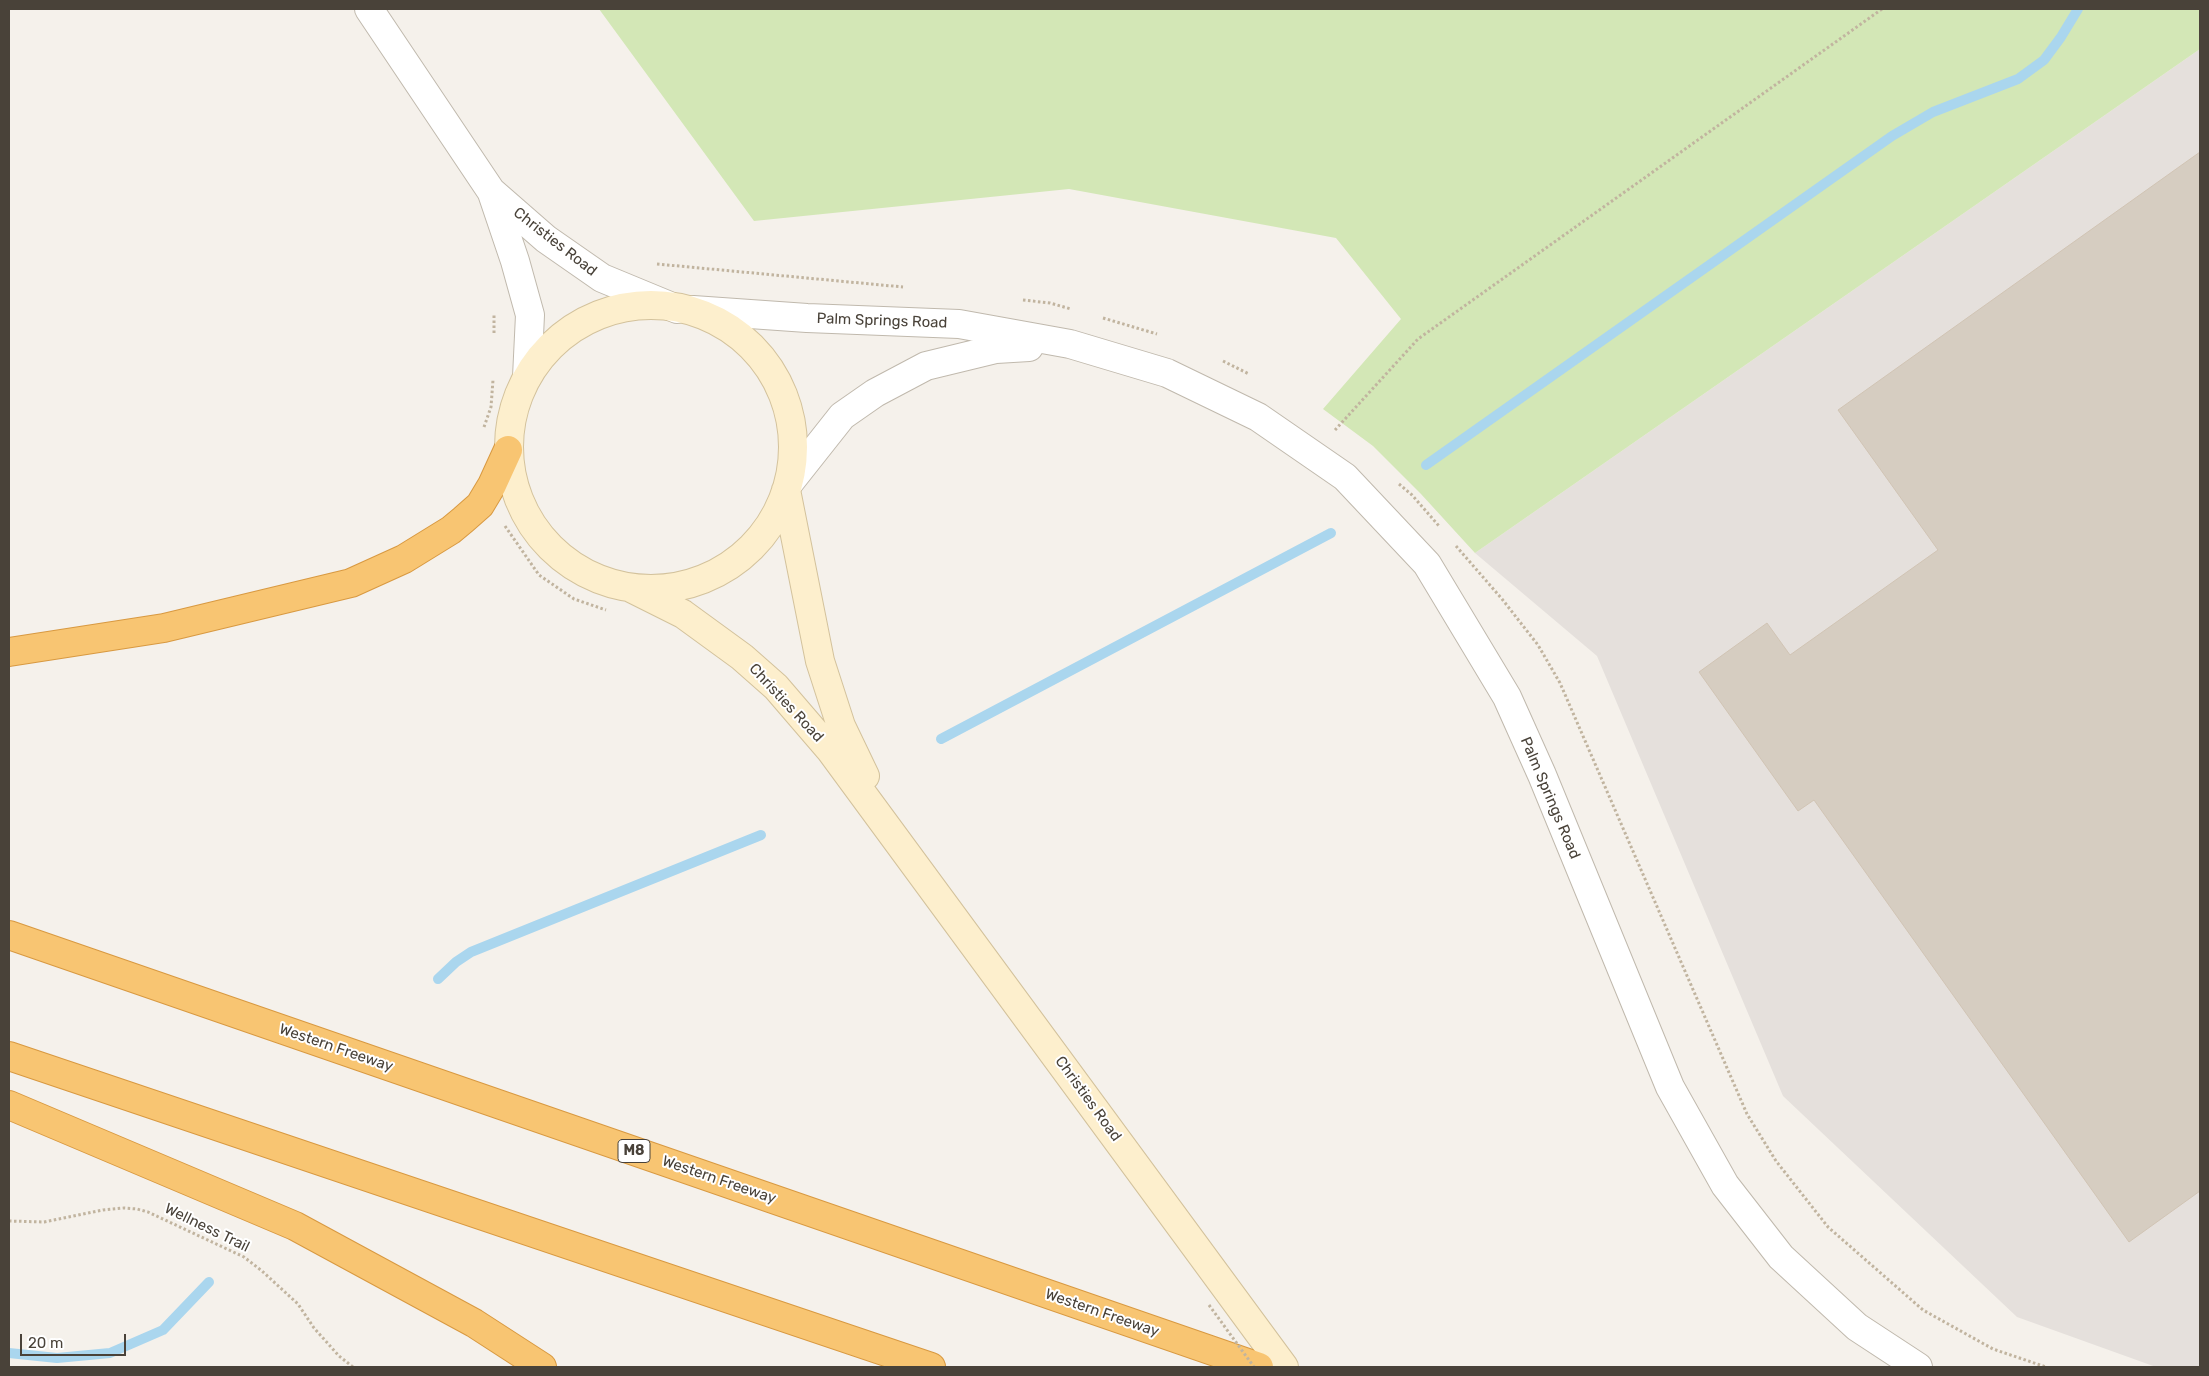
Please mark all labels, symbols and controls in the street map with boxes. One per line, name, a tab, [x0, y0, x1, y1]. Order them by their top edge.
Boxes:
street label: Christies Road	[510, 204, 600, 280]
street label: Palm Springs Road	[816, 310, 948, 332]
street label: Christies Road	[745, 660, 827, 746]
street label: Palm Springs Road	[1516, 734, 1584, 862]
street label: Western Freeway	[277, 1020, 395, 1076]
street label: Christies Road	[1051, 1053, 1125, 1145]
road number: M8	[618, 1140, 650, 1162]
street label: Western Freeway	[660, 1152, 778, 1208]
street label: Wellness Trail	[162, 1200, 252, 1256]
street label: Western Freeway	[1043, 1285, 1161, 1341]
scale bar	[22, 1324, 129, 1356]
text: 20 m	[28, 1334, 63, 1352]

